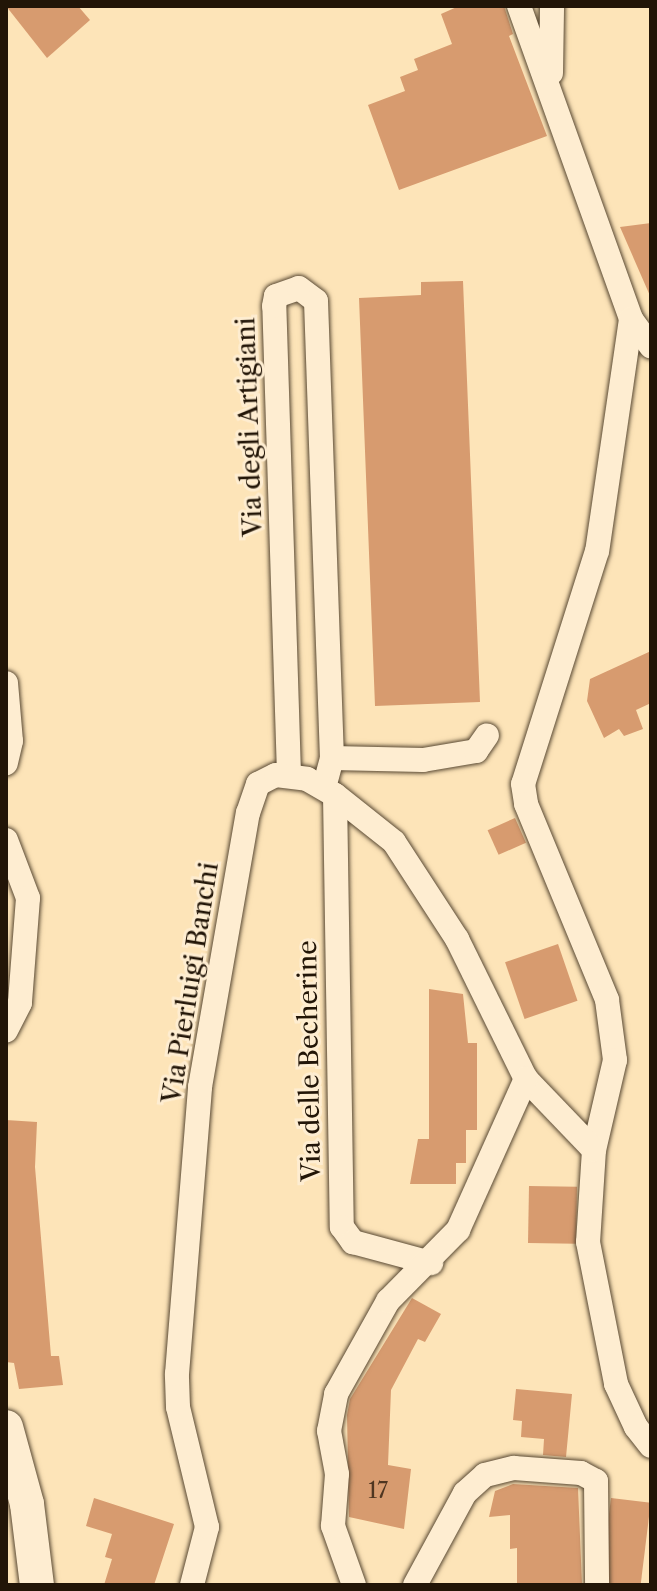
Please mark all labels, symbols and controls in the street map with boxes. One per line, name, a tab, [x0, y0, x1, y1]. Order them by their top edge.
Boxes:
street label: Via degli Artigiani	[231, 316, 269, 538]
street label: Via Pierluigi Banchi	[156, 860, 226, 1106]
street label: Via delle Becherine	[292, 940, 328, 1182]
house number: 17	[368, 1478, 388, 1504]

